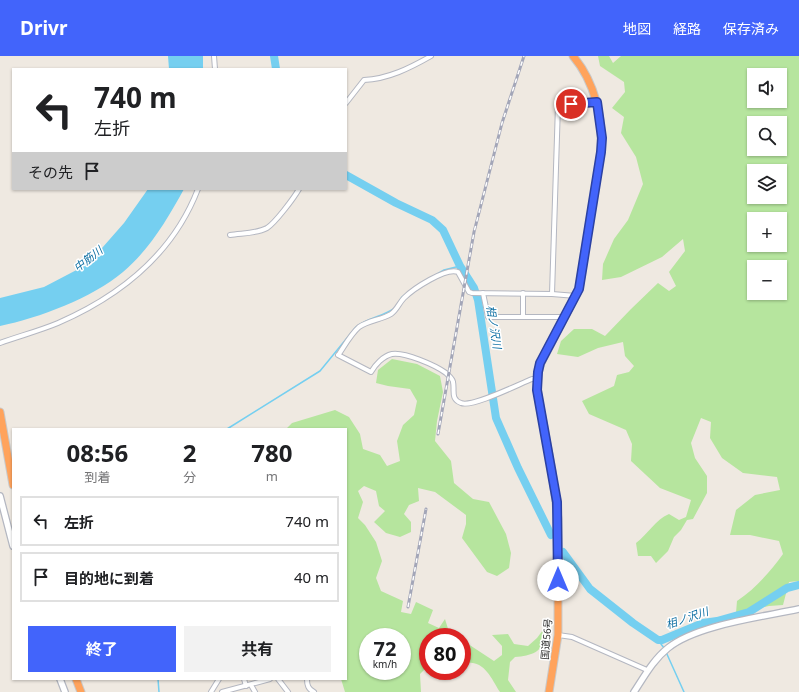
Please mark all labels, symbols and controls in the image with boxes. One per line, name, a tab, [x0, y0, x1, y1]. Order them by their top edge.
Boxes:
text: Drivr	[20, 15, 67, 41]
text: 地図	[623, 19, 651, 38]
text: 経路	[673, 19, 701, 38]
text: 保存済み	[723, 19, 779, 38]
map controls	[747, 68, 787, 300]
button: sound	[747, 68, 787, 108]
text: 740 m	[94, 78, 177, 116]
icon: left	[28, 84, 80, 136]
pin	[554, 87, 588, 121]
icon: arrive	[560, 93, 582, 115]
text: 左折	[94, 116, 130, 140]
button: search	[747, 116, 787, 156]
icon: arrive	[81, 160, 103, 182]
text: その先	[28, 162, 73, 182]
button: layers	[747, 164, 787, 204]
button: +	[747, 212, 787, 252]
water label: 中筋川	[70, 242, 106, 275]
button: −	[747, 260, 787, 300]
water label: 相ノ沢川	[484, 304, 505, 351]
text: 08:56	[67, 436, 128, 469]
text: 2	[183, 436, 197, 469]
text: 780	[251, 436, 292, 469]
text: m	[266, 467, 278, 485]
text: 到着	[84, 468, 110, 486]
text: 分	[183, 468, 196, 486]
icon: left	[30, 510, 52, 532]
text: 740 m	[285, 511, 329, 531]
text: 左折	[64, 512, 94, 532]
position arrow	[537, 559, 579, 601]
icon: arrive	[30, 566, 52, 588]
text: 40 m	[294, 567, 329, 587]
text: 目的地に到着	[64, 568, 154, 588]
water label: 相ノ沢川	[664, 603, 711, 632]
street label: 国道56号	[537, 618, 555, 660]
button: 終了	[28, 626, 176, 672]
button: 共有	[184, 626, 331, 672]
speed limit sign: 80	[419, 628, 471, 680]
text: 72	[374, 635, 396, 662]
text: km/h	[373, 657, 397, 671]

